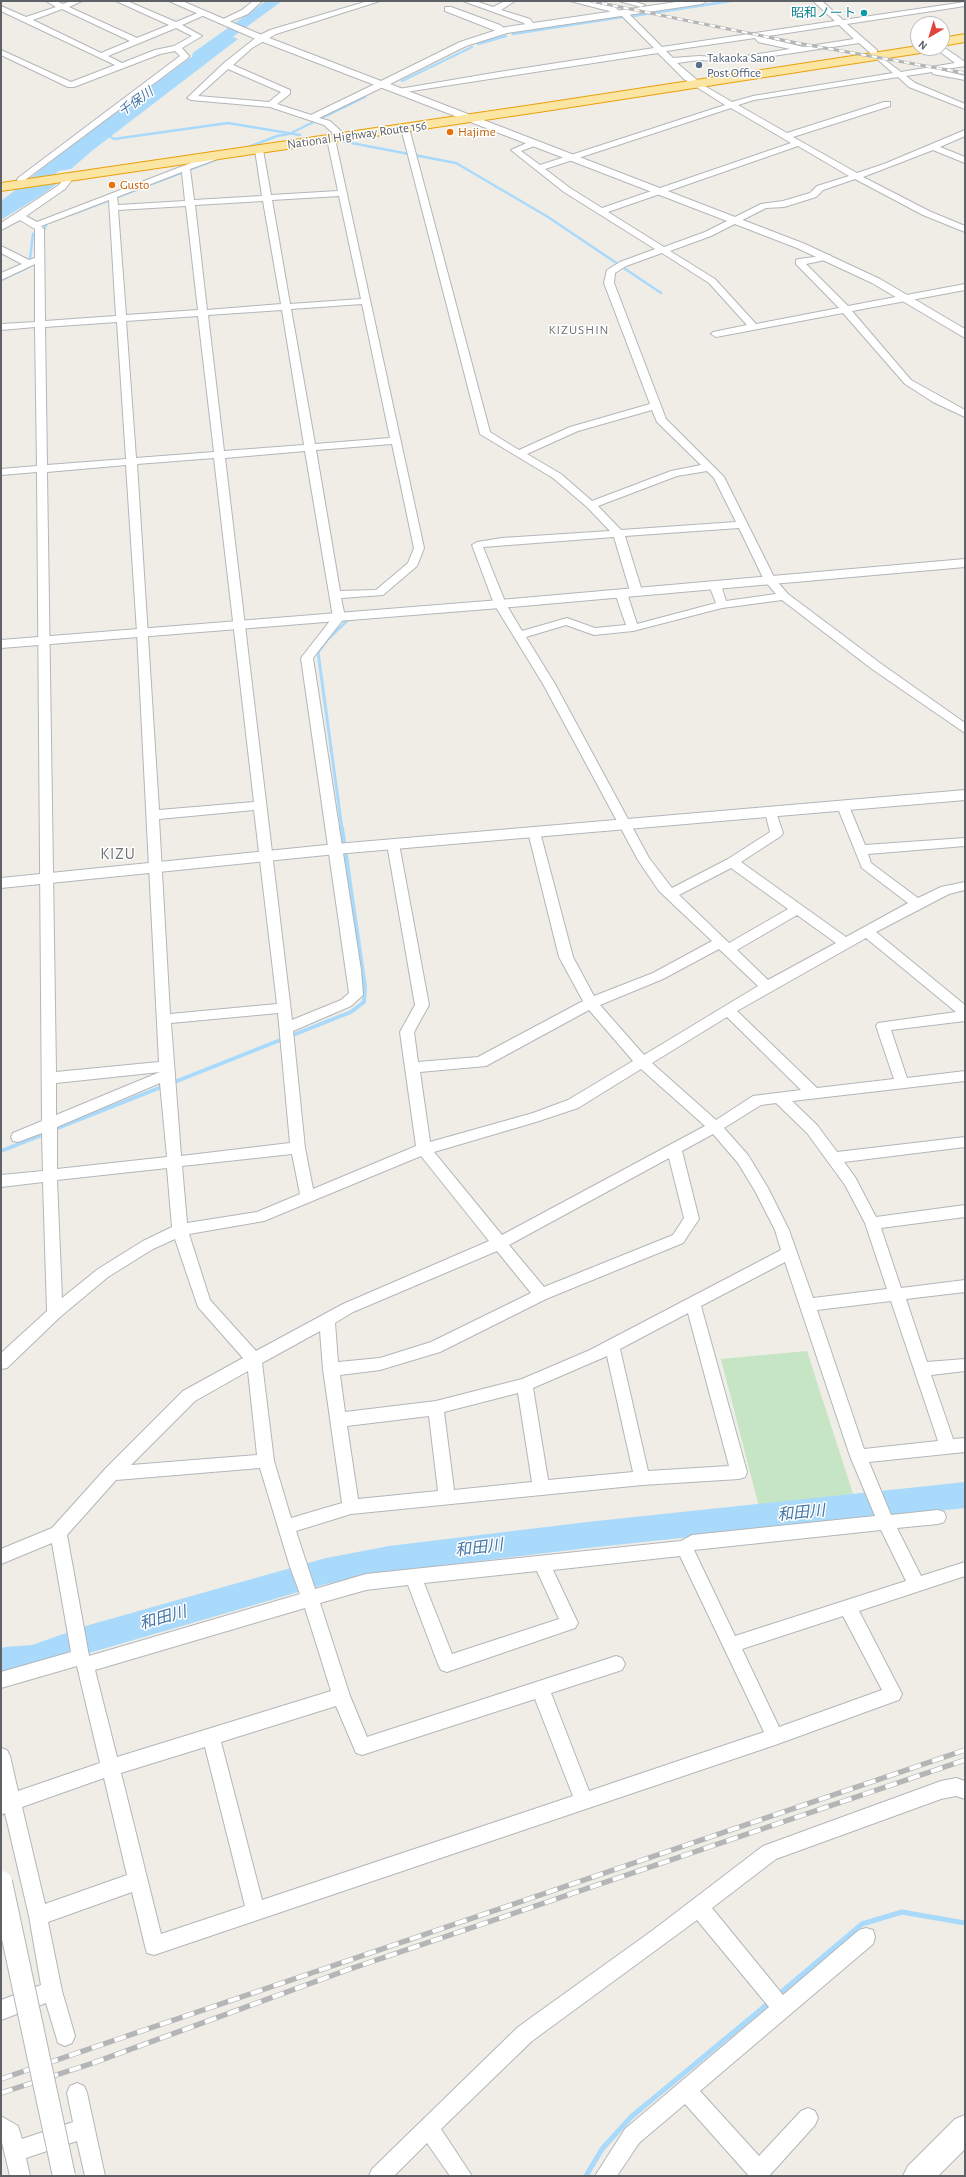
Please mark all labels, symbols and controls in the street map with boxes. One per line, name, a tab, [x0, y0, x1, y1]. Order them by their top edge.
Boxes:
place label: 昭和ノート	[791, 5, 856, 21]
marker: 昭和ノート	[859, 8, 869, 18]
north arrow	[910, 16, 950, 56]
text: N	[917, 38, 929, 52]
place label: Takaoka Sano Post Office	[707, 50, 775, 81]
marker: Takaoka Sano Post Office	[694, 60, 704, 70]
water label: 千保川	[116, 84, 156, 120]
street label: National Highway Route 156	[286, 117, 428, 153]
place label: Hajime	[458, 124, 496, 140]
marker: Hajime	[445, 127, 455, 137]
place label: Gusto	[120, 177, 149, 193]
marker: Gusto	[107, 180, 117, 190]
district label: KIZUSHIN	[549, 322, 609, 338]
district label: KIZU	[100, 844, 136, 864]
water label: 和田川	[776, 1501, 826, 1525]
water label: 和田川	[454, 1536, 504, 1560]
water label: 和田川	[137, 1602, 189, 1634]

